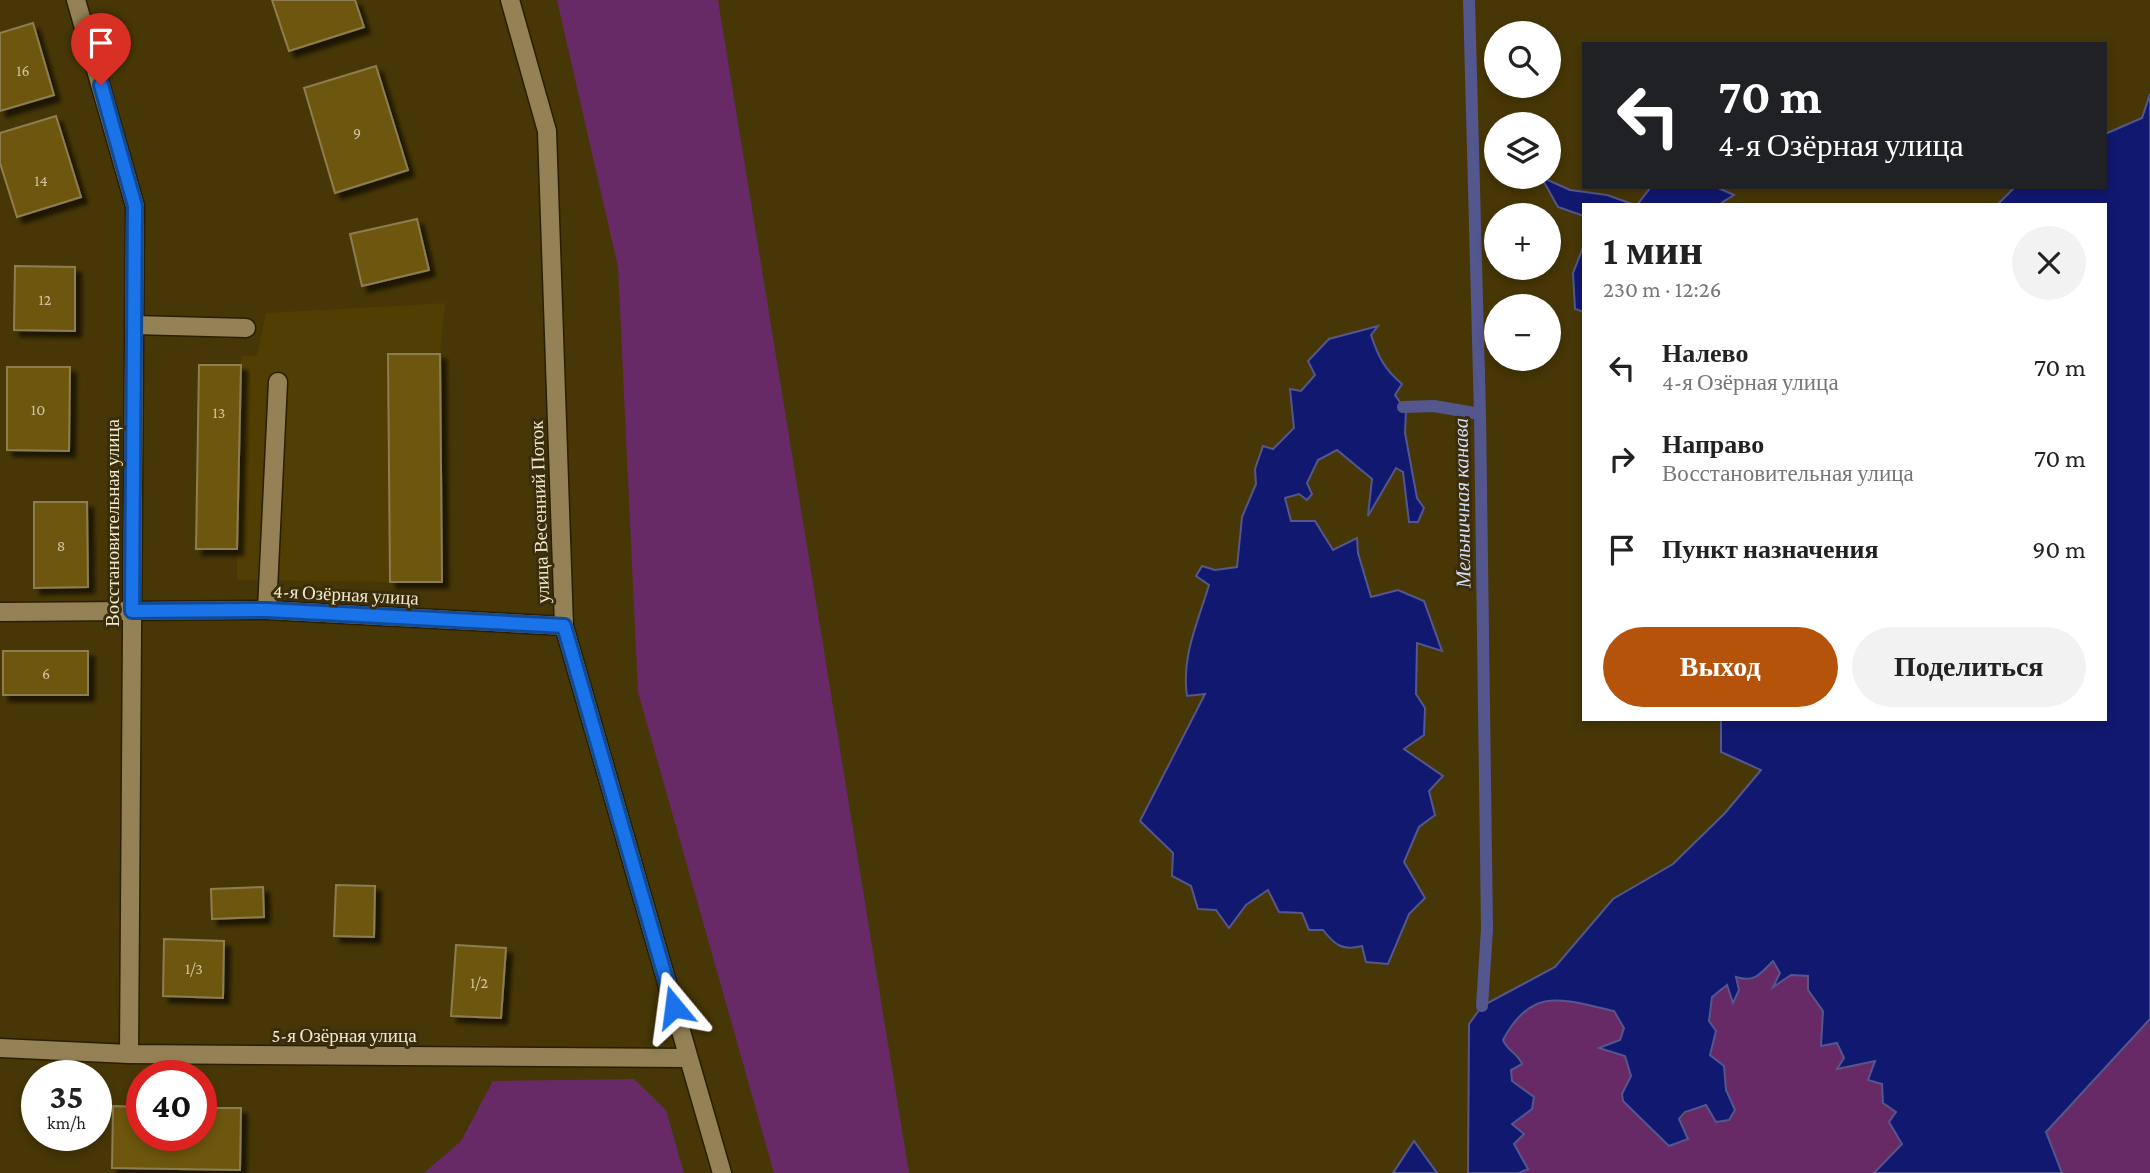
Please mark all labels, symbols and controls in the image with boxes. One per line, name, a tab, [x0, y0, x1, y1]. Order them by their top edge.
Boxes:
pin	[71, 13, 131, 85]
map controls	[1484, 21, 1561, 371]
button: search	[1484, 21, 1561, 98]
icon: arrive	[82, 24, 120, 62]
house number: 16	[16, 62, 30, 79]
text: 70 m	[1718, 69, 1822, 124]
icon: left	[1603, 70, 1694, 161]
button: layers	[1484, 112, 1561, 189]
house number: 9	[353, 124, 361, 141]
text: 4-я Озёрная улица	[1718, 127, 1964, 163]
house number: 14	[34, 172, 48, 189]
button: +	[1484, 203, 1561, 280]
text: 1 мин	[1603, 226, 1703, 273]
button: close	[2012, 226, 2086, 300]
text: 230 m · 12:26	[1603, 276, 1721, 302]
house number: 12	[39, 291, 52, 308]
button: −	[1484, 294, 1561, 371]
text: Налево	[1662, 339, 1748, 368]
icon: left	[1603, 349, 1641, 387]
text: 70 m	[2034, 353, 2086, 382]
text: 4-я Озёрная улица	[1662, 369, 1839, 395]
house number: 10	[31, 401, 45, 418]
house number: 13	[213, 404, 225, 421]
street label: Восстановительная улица	[102, 418, 123, 627]
water label: Мельничная канава	[1449, 418, 1476, 589]
street label: улица Весенний Поток	[526, 419, 553, 604]
text: Направо	[1662, 430, 1764, 459]
icon: right	[1603, 440, 1641, 478]
text: 70 m	[2034, 444, 2086, 473]
text: Восстановительная улица	[1662, 460, 1914, 486]
icon: arrive	[1603, 531, 1641, 569]
text: Пункт назначения	[1662, 535, 1879, 564]
text: 90 m	[2032, 535, 2086, 564]
house number: 8	[57, 537, 65, 554]
street label: 4-я Озёрная улица	[273, 580, 420, 609]
button: Выход	[1603, 627, 1838, 707]
button: Поделиться	[1852, 627, 2086, 707]
house number: 6	[42, 665, 50, 682]
house number: 1/3	[185, 960, 203, 977]
position arrow	[637, 970, 711, 1044]
house number: 1/2	[470, 974, 488, 991]
street label: 5-я Озёрная улица	[271, 1025, 417, 1046]
speed limit sign: 40	[126, 1060, 217, 1151]
text: 35	[49, 1077, 84, 1116]
text: km/h	[47, 1113, 86, 1133]

